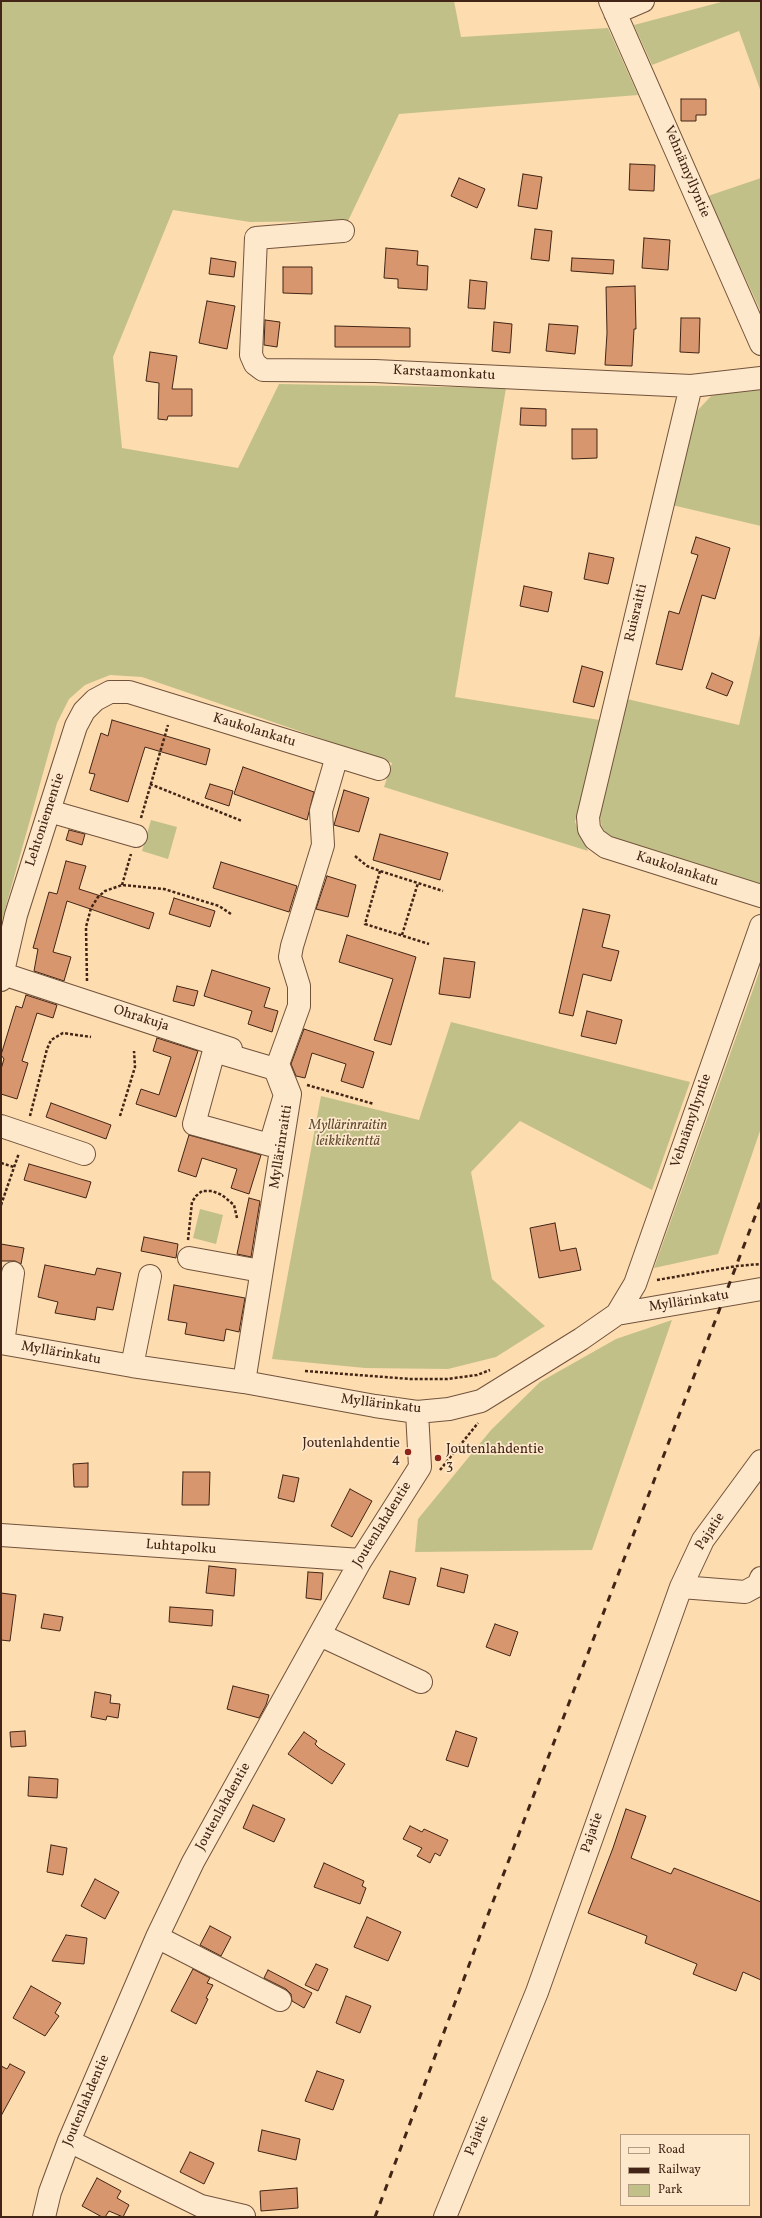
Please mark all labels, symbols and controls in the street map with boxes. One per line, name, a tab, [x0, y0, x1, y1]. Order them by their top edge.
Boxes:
street label: Vehnämyllyntie	[659, 124, 713, 220]
street label: Karstaamonkatu	[392, 363, 496, 385]
street label: Ruisraitti	[622, 583, 652, 643]
street label: Kaukolankatu	[211, 710, 297, 752]
street label: Lehtoniementie	[23, 771, 69, 869]
street label: Kaukolankatu	[634, 849, 720, 891]
street label: Ohrakuja	[111, 1002, 171, 1036]
street label: Vehnämyllyntie	[668, 1072, 716, 1170]
street label: Myllärinraitti	[267, 1104, 297, 1190]
park label: Myllärinraitin leikkikenttä	[309, 1118, 387, 1150]
street label: Myllärinkatu	[648, 1287, 730, 1317]
street label: Myllärinkatu	[20, 1339, 102, 1369]
street label: Myllärinkatu	[340, 1392, 422, 1418]
place label: Joutenlahdentie 4	[302, 1436, 400, 1468]
place label: Joutenlahdentie 3	[446, 1442, 544, 1474]
marker: Joutenlahdentie 4	[403, 1447, 413, 1457]
marker: Joutenlahdentie 3	[433, 1453, 443, 1463]
street label: Joutenlahdentie	[350, 1479, 416, 1571]
street label: Pajatie	[693, 1510, 729, 1554]
street label: Luhtapolku	[145, 1537, 217, 1559]
street label: Joutenlahdentie	[193, 1760, 255, 1854]
street label: Pajatie	[578, 1811, 608, 1855]
street label: Joutenlahdentie	[60, 2053, 114, 2149]
street label: Pajatie	[462, 2114, 494, 2158]
legend	[620, 2134, 750, 2206]
text: Road	[658, 2142, 685, 2158]
text: Railway	[658, 2162, 701, 2178]
text: Park	[658, 2182, 683, 2198]

